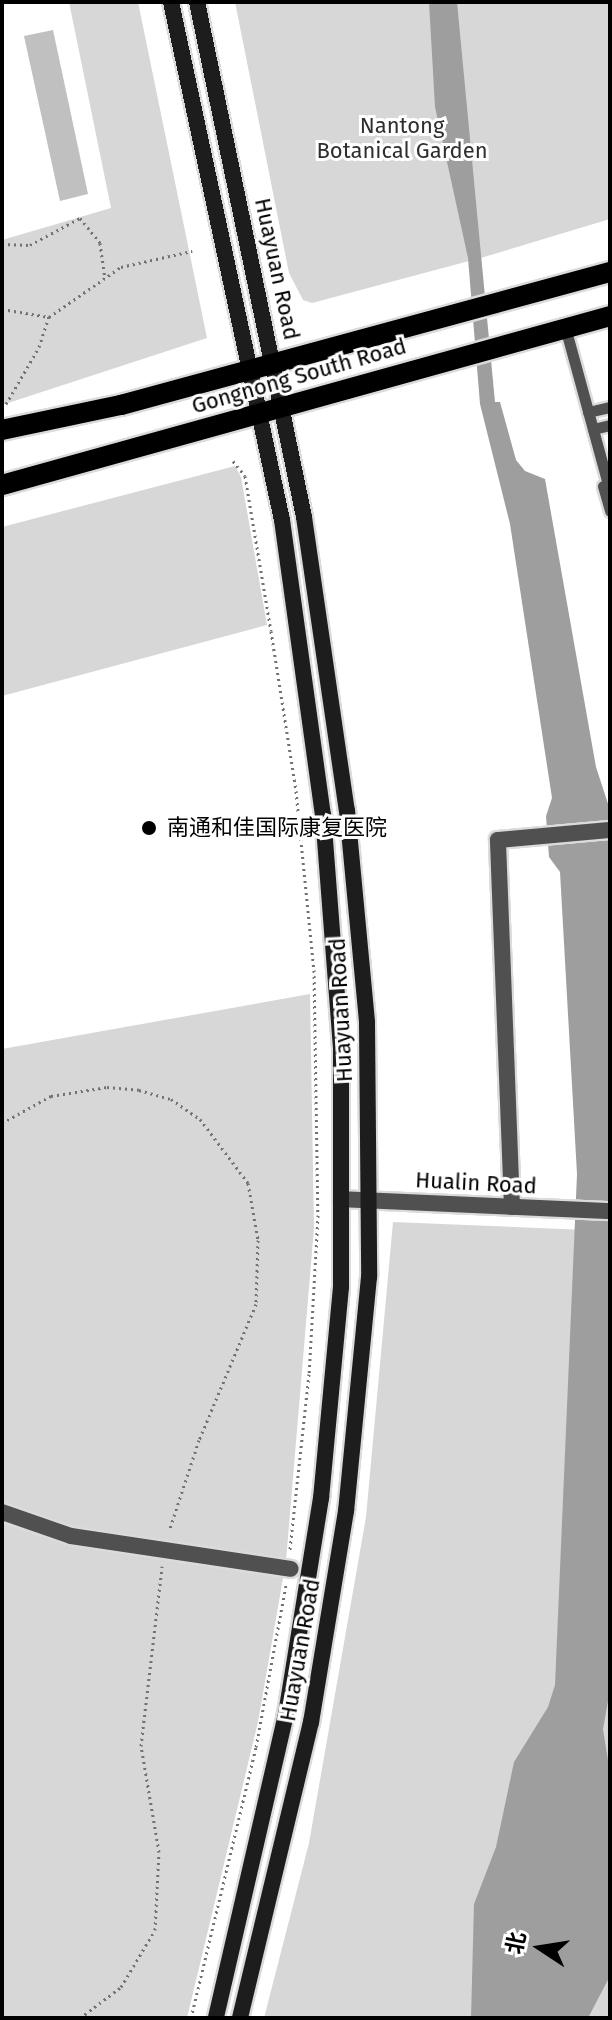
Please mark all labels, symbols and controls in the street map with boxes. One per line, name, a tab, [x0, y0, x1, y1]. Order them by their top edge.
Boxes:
park label: Nantong Botanical Garden	[316, 112, 488, 164]
street label: Huayuan Road	[249, 196, 305, 342]
street label: Gongnong South Road	[189, 333, 409, 419]
place label: 南通和佳国际康复医院	[167, 815, 387, 841]
marker: 南通和佳国际康复医院	[138, 817, 160, 839]
street label: Huayuan Road	[324, 937, 358, 1083]
street label: Hualin Road	[415, 1167, 537, 1199]
street label: Huayuan Road	[274, 1577, 326, 1723]
north arrow	[500, 1908, 580, 1988]
text: 北	[501, 1929, 532, 1956]

